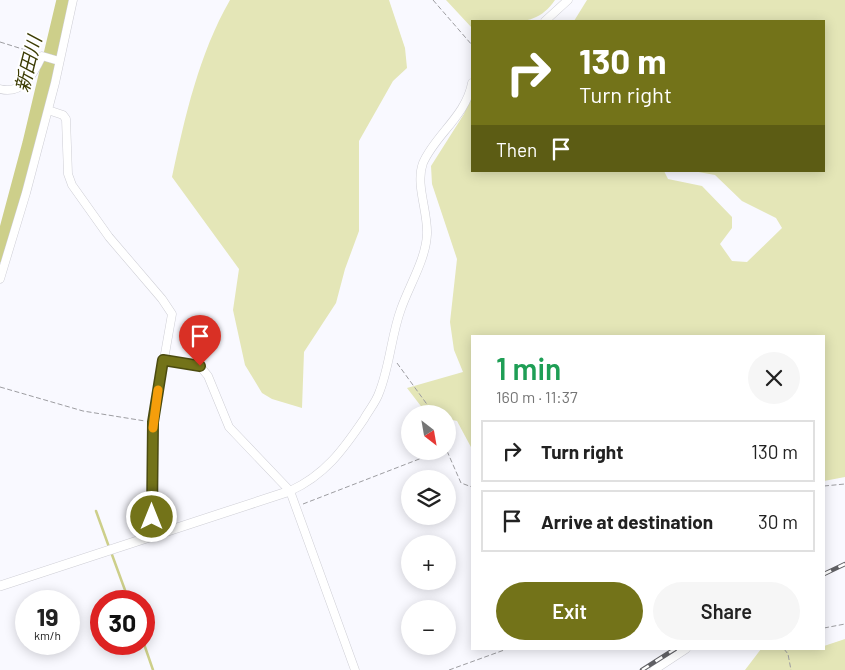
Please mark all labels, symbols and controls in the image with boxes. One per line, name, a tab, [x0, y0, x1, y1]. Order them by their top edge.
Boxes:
water label: 新田川	[9, 32, 46, 94]
text: 130 m	[579, 39, 666, 81]
icon: right	[496, 40, 561, 105]
text: Turn right	[579, 81, 672, 107]
icon: arrive	[547, 135, 575, 163]
text: Then	[496, 138, 537, 161]
pin	[179, 315, 221, 366]
icon: arrive	[186, 322, 214, 350]
text: 1 min	[496, 350, 561, 386]
button: close	[748, 352, 800, 404]
text: 160 m · 11:37	[496, 387, 578, 406]
north arrow	[401, 405, 456, 460]
map controls	[401, 405, 456, 655]
icon: right	[498, 437, 526, 465]
text: Turn right	[541, 440, 623, 463]
text: 130 m	[751, 440, 798, 463]
button: layers	[401, 470, 456, 525]
position arrow	[125, 490, 177, 542]
icon: arrive	[498, 507, 526, 535]
text: Arrive at destination	[541, 510, 713, 533]
text: 30 m	[758, 510, 798, 533]
button: +	[401, 535, 456, 590]
button: Exit	[496, 582, 643, 640]
button: Share	[653, 582, 800, 640]
speed limit sign: 30	[90, 590, 155, 655]
button: −	[401, 600, 456, 655]
text: 19	[36, 601, 59, 631]
text: km/h	[34, 628, 61, 642]

